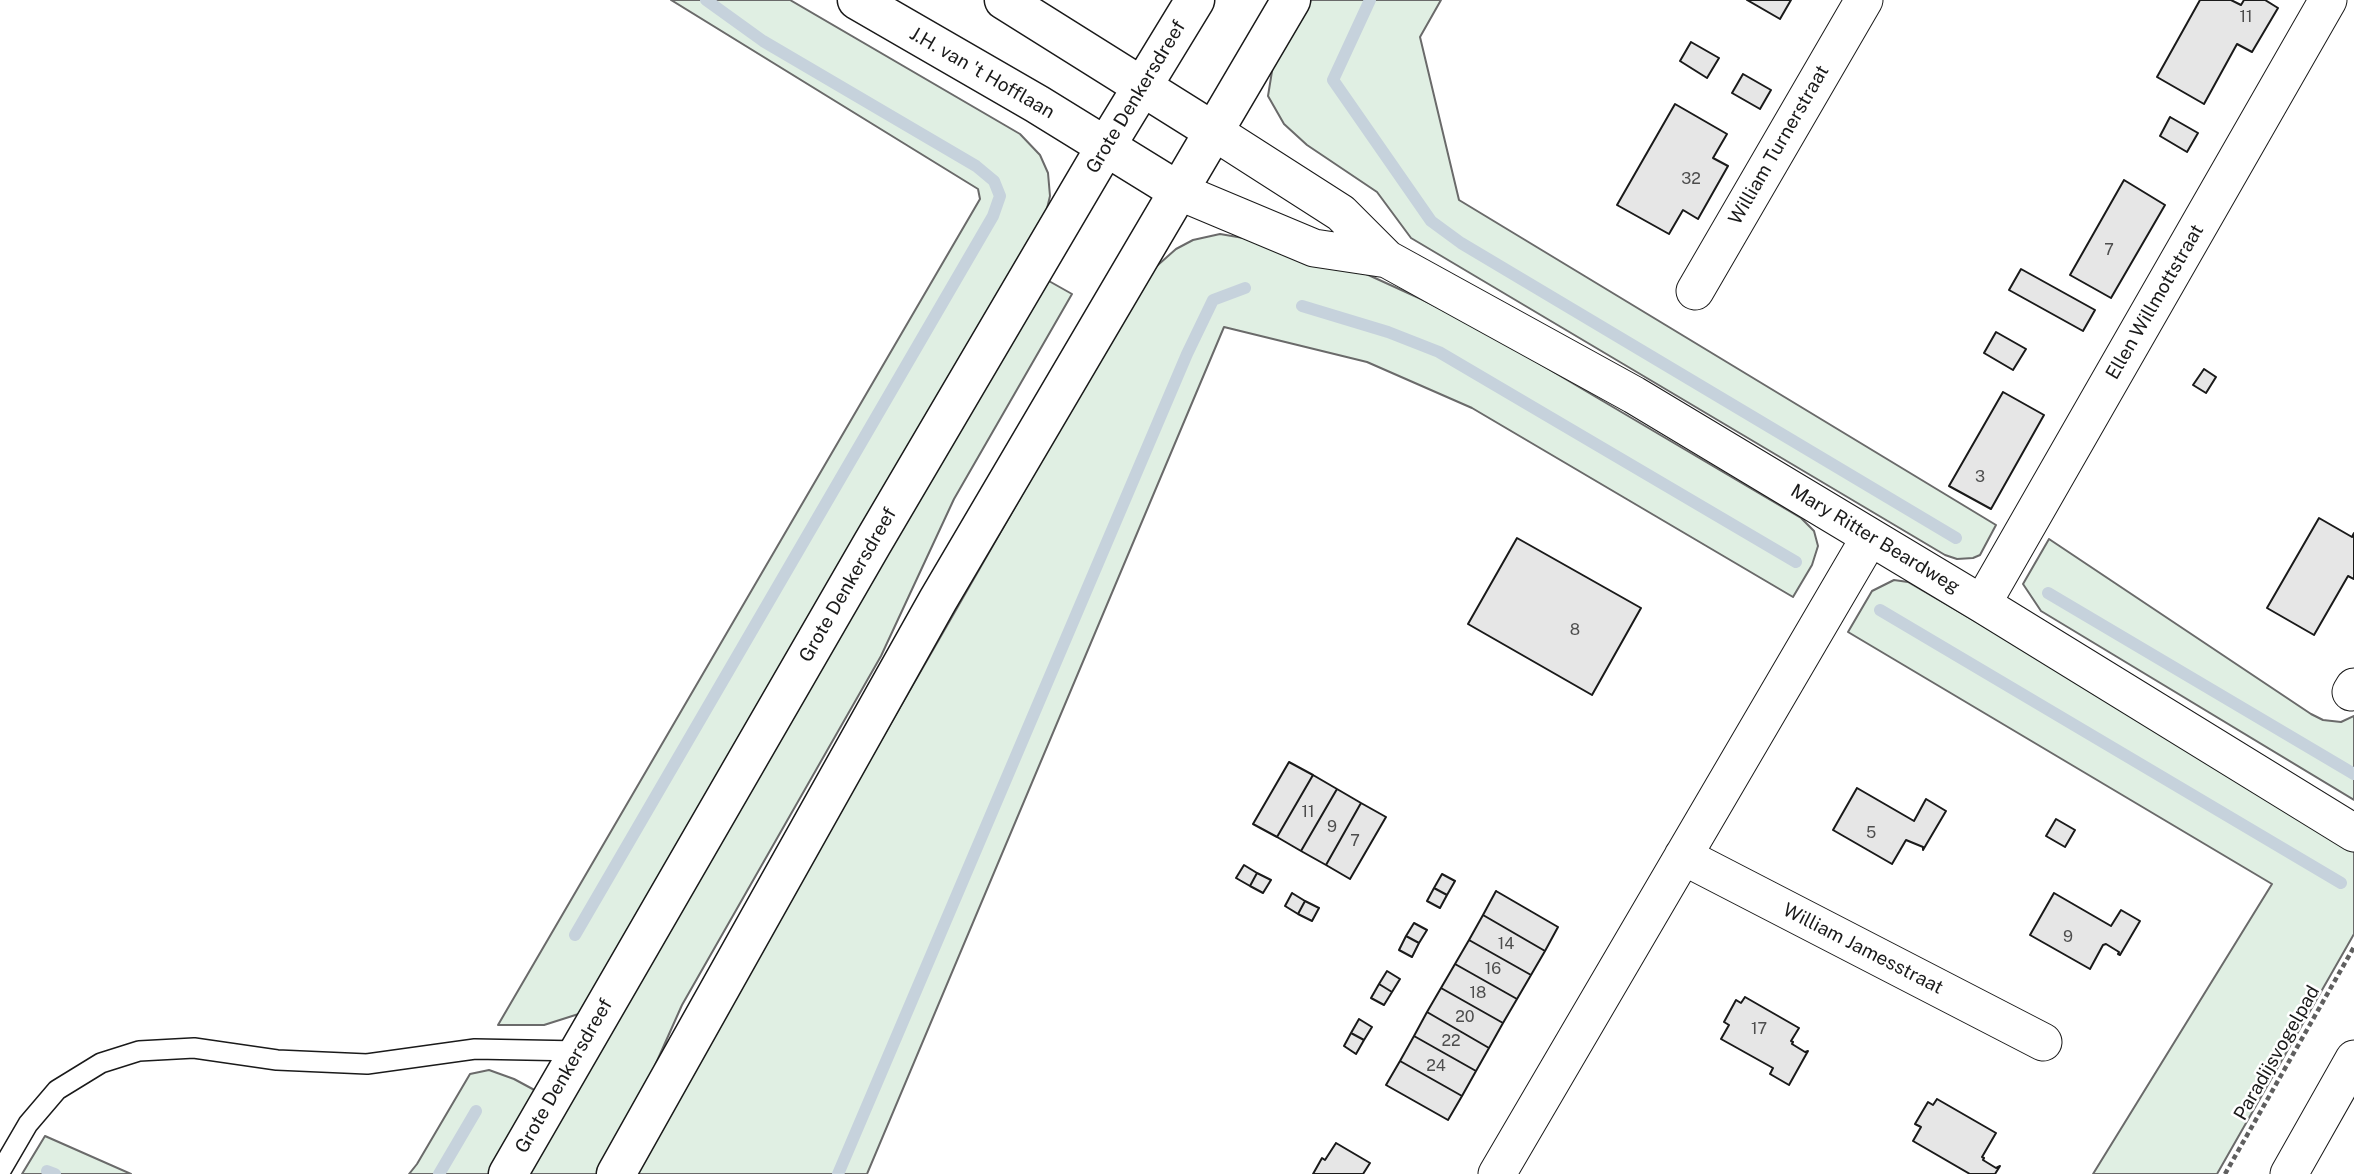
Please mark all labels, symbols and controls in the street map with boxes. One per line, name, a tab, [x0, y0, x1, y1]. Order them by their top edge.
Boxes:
house number: 11	[2239, 7, 2253, 27]
street label: Grote Denkersdreef	[1081, 16, 1191, 178]
street label: J.H. van 't Hofflaan	[905, 22, 1059, 124]
street label: William Turnerstraat	[1724, 61, 1834, 229]
house number: 32	[1681, 169, 1701, 189]
street label: Ellen Willmottstraat	[2101, 220, 2209, 384]
house number: 7	[2104, 240, 2114, 260]
house number: 3	[1975, 467, 1985, 487]
street label: Mary Ritter Beardweg	[1786, 479, 1964, 599]
street label: Grote Denkersdreef	[795, 504, 901, 666]
house number: 8	[1570, 620, 1580, 640]
house number: 11	[1301, 802, 1315, 822]
house number: 9	[1327, 817, 1337, 837]
house number: 5	[1866, 823, 1876, 843]
house number: 7	[1350, 831, 1360, 851]
street label: William Jamesstraat	[1779, 899, 1947, 999]
house number: 9	[2063, 927, 2073, 947]
house number: 14	[1498, 934, 1514, 954]
house number: 16	[1485, 959, 1501, 979]
street label: Paradijsvogelpad	[2229, 982, 2325, 1124]
house number: 18	[1470, 983, 1486, 1003]
street label: Grote Denkersdreef	[511, 995, 617, 1157]
house number: 20	[1455, 1007, 1475, 1027]
house number: 17	[1751, 1019, 1767, 1039]
house number: 22	[1441, 1031, 1461, 1051]
house number: 24	[1426, 1056, 1446, 1076]

